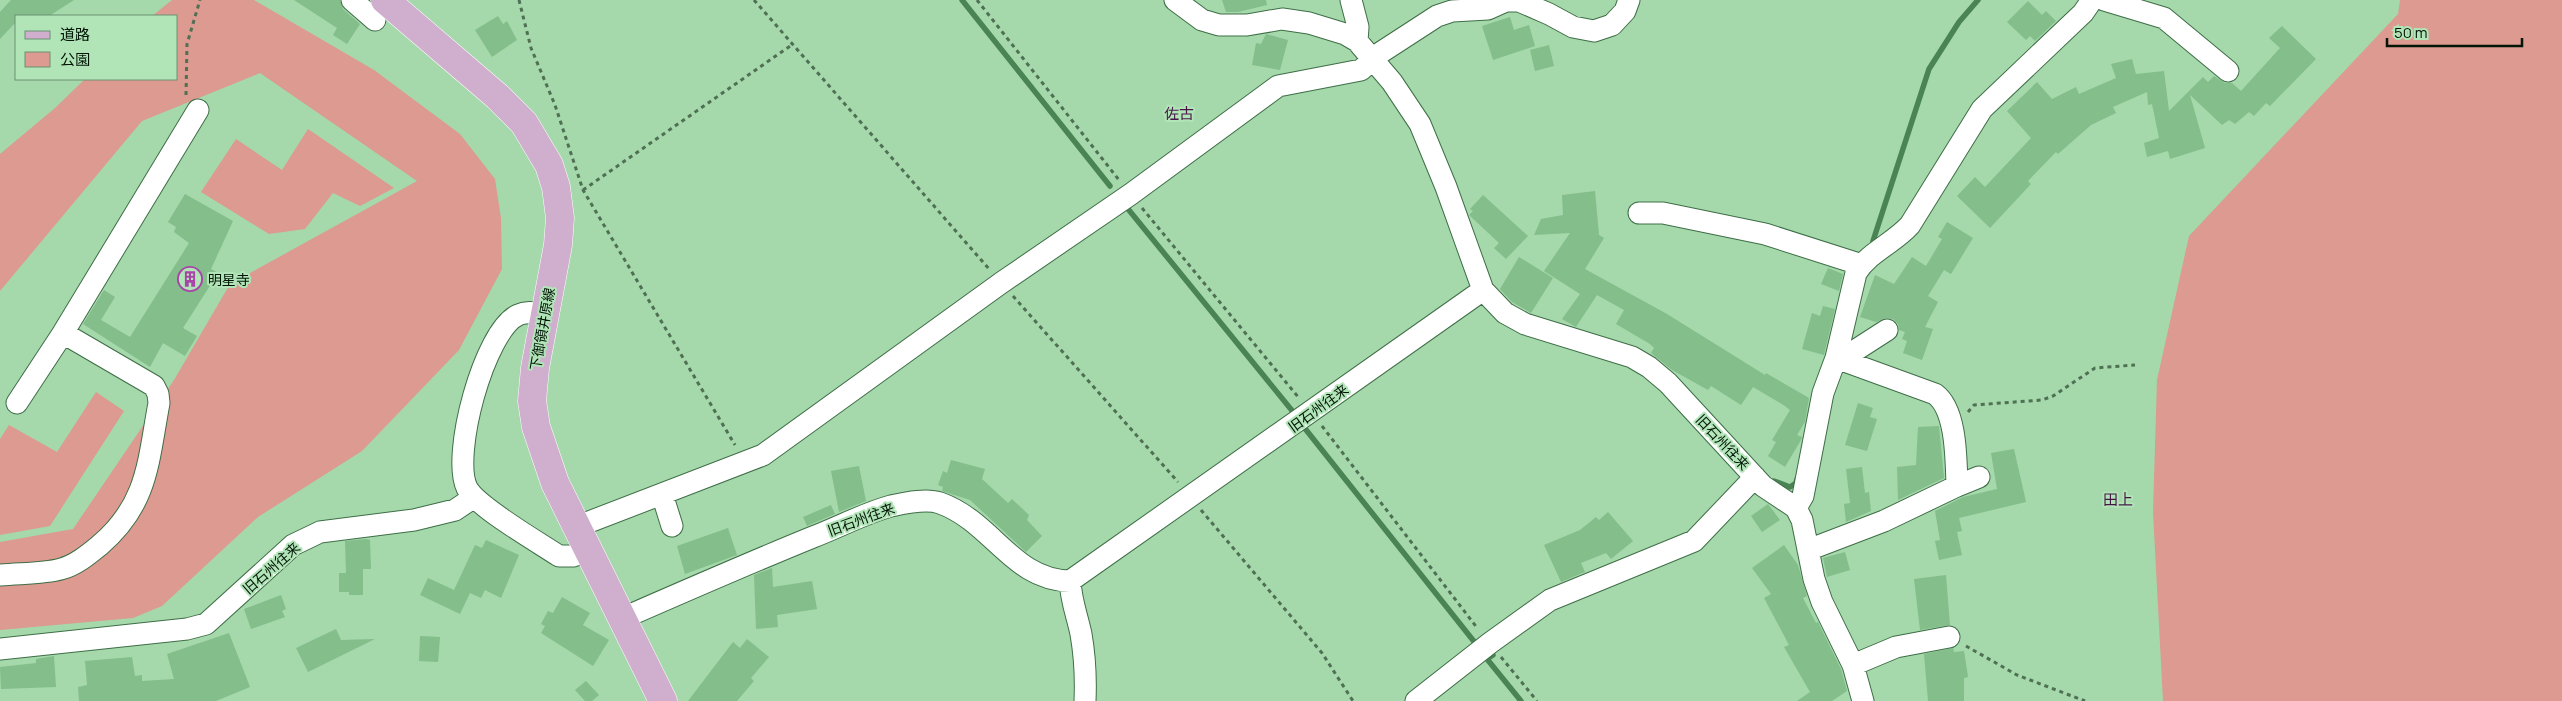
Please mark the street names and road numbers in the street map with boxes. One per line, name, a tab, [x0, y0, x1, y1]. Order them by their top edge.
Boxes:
street label: 下御領井原線	[525, 286, 559, 372]
street label: 旧石州往来	[1284, 380, 1352, 436]
street label: 旧石州往来	[1692, 410, 1754, 474]
street label: 旧石州往来	[825, 498, 897, 540]
street label: 旧石州往来	[238, 538, 304, 598]

